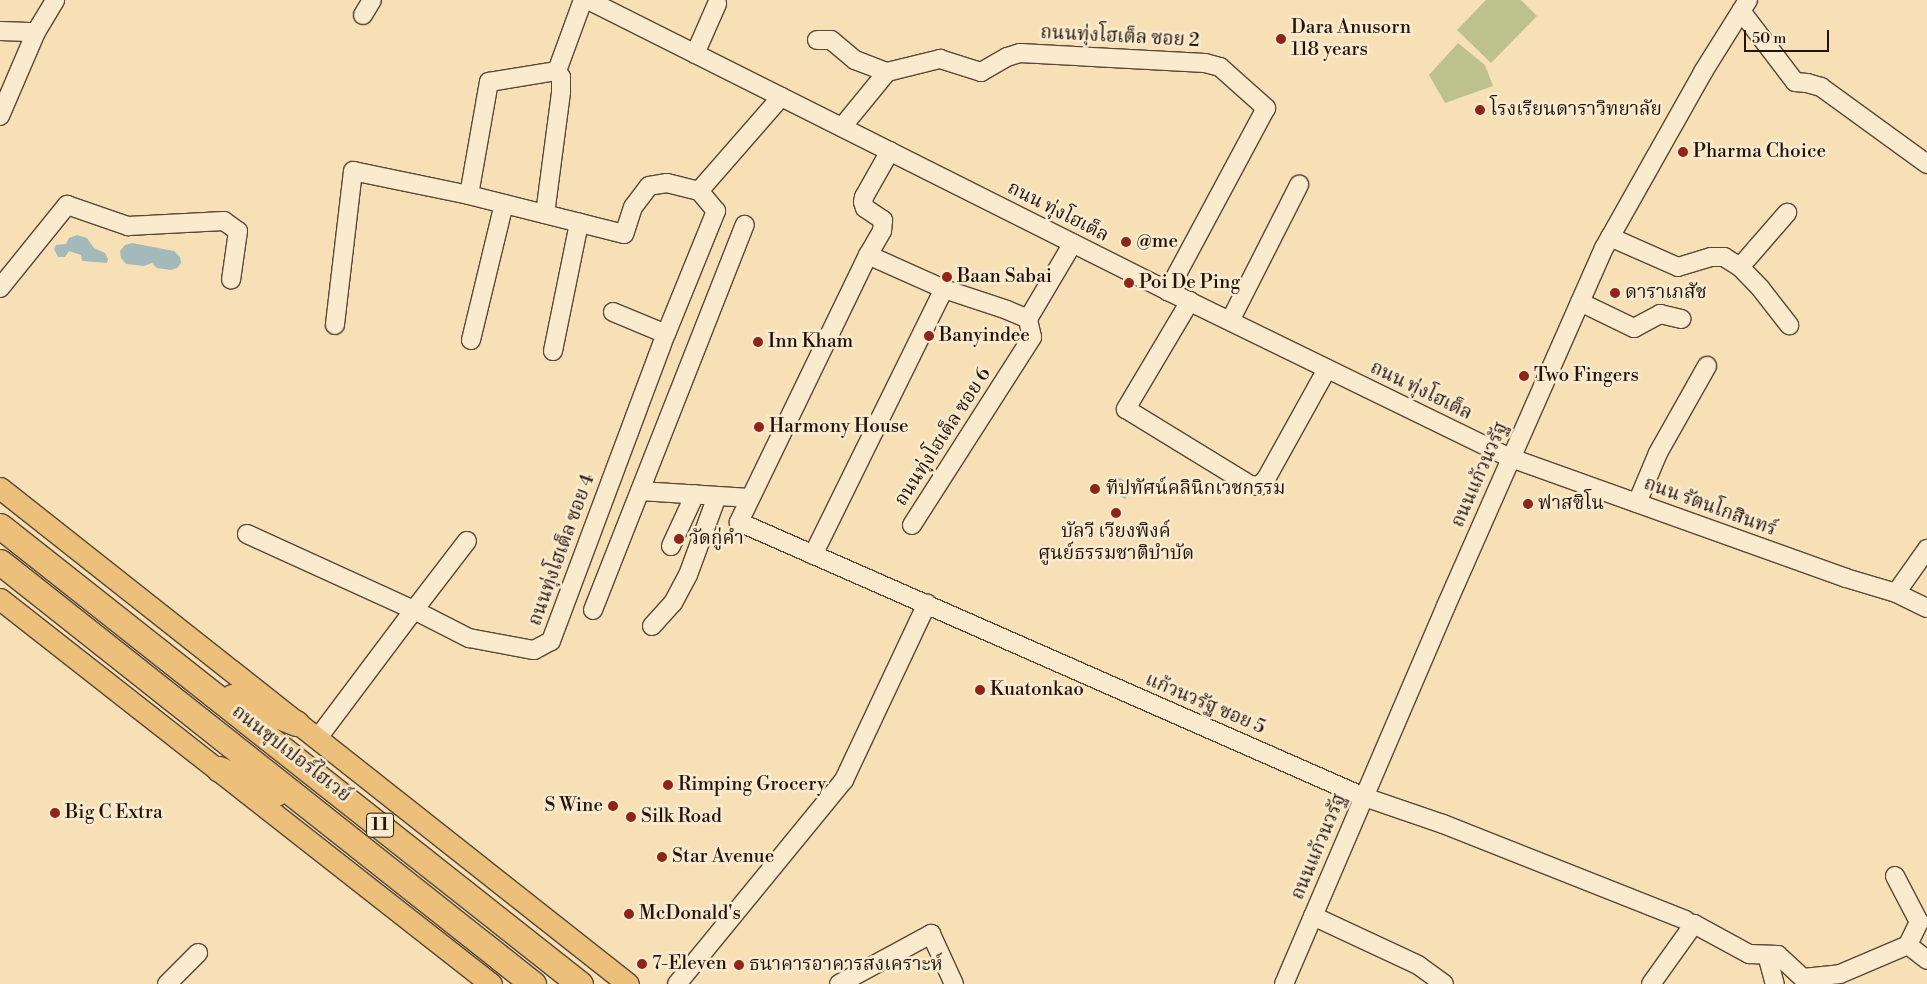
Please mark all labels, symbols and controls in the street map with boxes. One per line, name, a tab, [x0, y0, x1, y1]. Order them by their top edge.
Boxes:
place label: Dara Anusorn 118 years	[1291, 17, 1411, 61]
scale bar	[1747, 20, 1832, 52]
street label: ถนนทุ่งโฮเต็ล ซอย 2	[1040, 21, 1200, 53]
text: 50 m	[1752, 29, 1786, 48]
marker: Dara Anusorn 118 years	[1275, 33, 1287, 45]
place label: โรงเรียนดาราวิทยาลัย	[1490, 99, 1662, 121]
marker: โรงเรียนดาราวิทยาลัย	[1474, 104, 1486, 116]
place label: Pharma Choice	[1693, 141, 1826, 163]
marker: Pharma Choice	[1677, 146, 1689, 158]
street label: ถนน ทุ่งโฮเต็ล	[1003, 177, 1113, 247]
place label: @me	[1136, 231, 1178, 253]
marker: @me	[1120, 236, 1132, 248]
place label: Baan Sabai	[957, 266, 1052, 288]
marker: Baan Sabai	[941, 271, 953, 283]
place label: Poi De Ping	[1139, 272, 1240, 294]
marker: Poi De Ping	[1123, 277, 1135, 289]
place label: ดาราเภสัช	[1625, 282, 1707, 304]
marker: ดาราเภสัช	[1609, 287, 1621, 299]
place label: Banyindee	[939, 325, 1030, 347]
marker: Banyindee	[923, 330, 935, 342]
place label: Inn Kham	[768, 331, 853, 353]
marker: Inn Kham	[752, 336, 764, 348]
street label: ถนน ทุ่งโฮเต็ล	[1366, 356, 1476, 426]
street label: ถนนทุ่งโฮเต็ล ซอย 6	[890, 364, 996, 510]
place label: Two Fingers	[1534, 365, 1639, 387]
marker: Two Fingers	[1518, 370, 1530, 382]
place label: Harmony House	[769, 416, 909, 438]
street label: ถนนแก้วนวรัฐ	[1447, 419, 1513, 531]
marker: Harmony House	[753, 421, 765, 433]
street label: ถนนทุ่งโฮเต็ล ซอย 4	[524, 471, 600, 629]
street label: ถนน รัตนโกสินทร์	[1641, 472, 1779, 542]
place label: ทีปทัศน์คลินิกเวชกรรม	[1106, 478, 1285, 500]
marker: ทีปทัศน์คลินิกเวชกรรม	[1088, 482, 1102, 496]
place label: ฟาสซิโน	[1538, 493, 1604, 515]
marker: ฟาสซิโน	[1522, 498, 1534, 510]
marker: บัลวี เวียงพิงค์ ศูนย์ธรรมชาติบำบัด	[1110, 507, 1122, 519]
place label: บัลวี เวียงพิงค์ ศูนย์ธรรมชาติบำบัด	[1038, 521, 1194, 565]
place label: วัดกู่คำ	[689, 528, 744, 550]
marker: วัดกู่คำ	[673, 533, 685, 545]
street label: แก้วนวรัฐ ซอย 5	[1142, 668, 1268, 740]
place label: Kuatonkao	[990, 679, 1084, 701]
marker: Kuatonkao	[974, 684, 986, 696]
street label: ถนนซุปเปอร์ไฮเวย์	[227, 701, 355, 807]
place label: Rimping Grocery	[678, 774, 826, 796]
marker: Rimping Grocery	[662, 779, 674, 791]
street label: ถนนแก้วนวรัฐ	[1287, 791, 1351, 903]
place label: S Wine	[544, 795, 603, 817]
marker: S Wine	[607, 800, 619, 812]
place label: Big C Extra	[65, 802, 163, 824]
place label: Silk Road	[641, 806, 722, 828]
marker: Big C Extra	[49, 807, 61, 819]
road number: 11	[365, 810, 395, 840]
marker: Silk Road	[625, 811, 637, 823]
place label: Star Avenue	[672, 846, 774, 868]
marker: Star Avenue	[656, 851, 668, 863]
place label: McDonald's	[639, 903, 741, 925]
marker: McDonald's	[623, 908, 635, 920]
place label: 7-Eleven	[652, 953, 727, 975]
place label: ธนาคารอาคารสงเคราะห์	[749, 954, 943, 976]
marker: 7-Eleven	[636, 958, 648, 970]
marker: ธนาคารอาคารสงเคราะห์	[733, 959, 745, 971]

